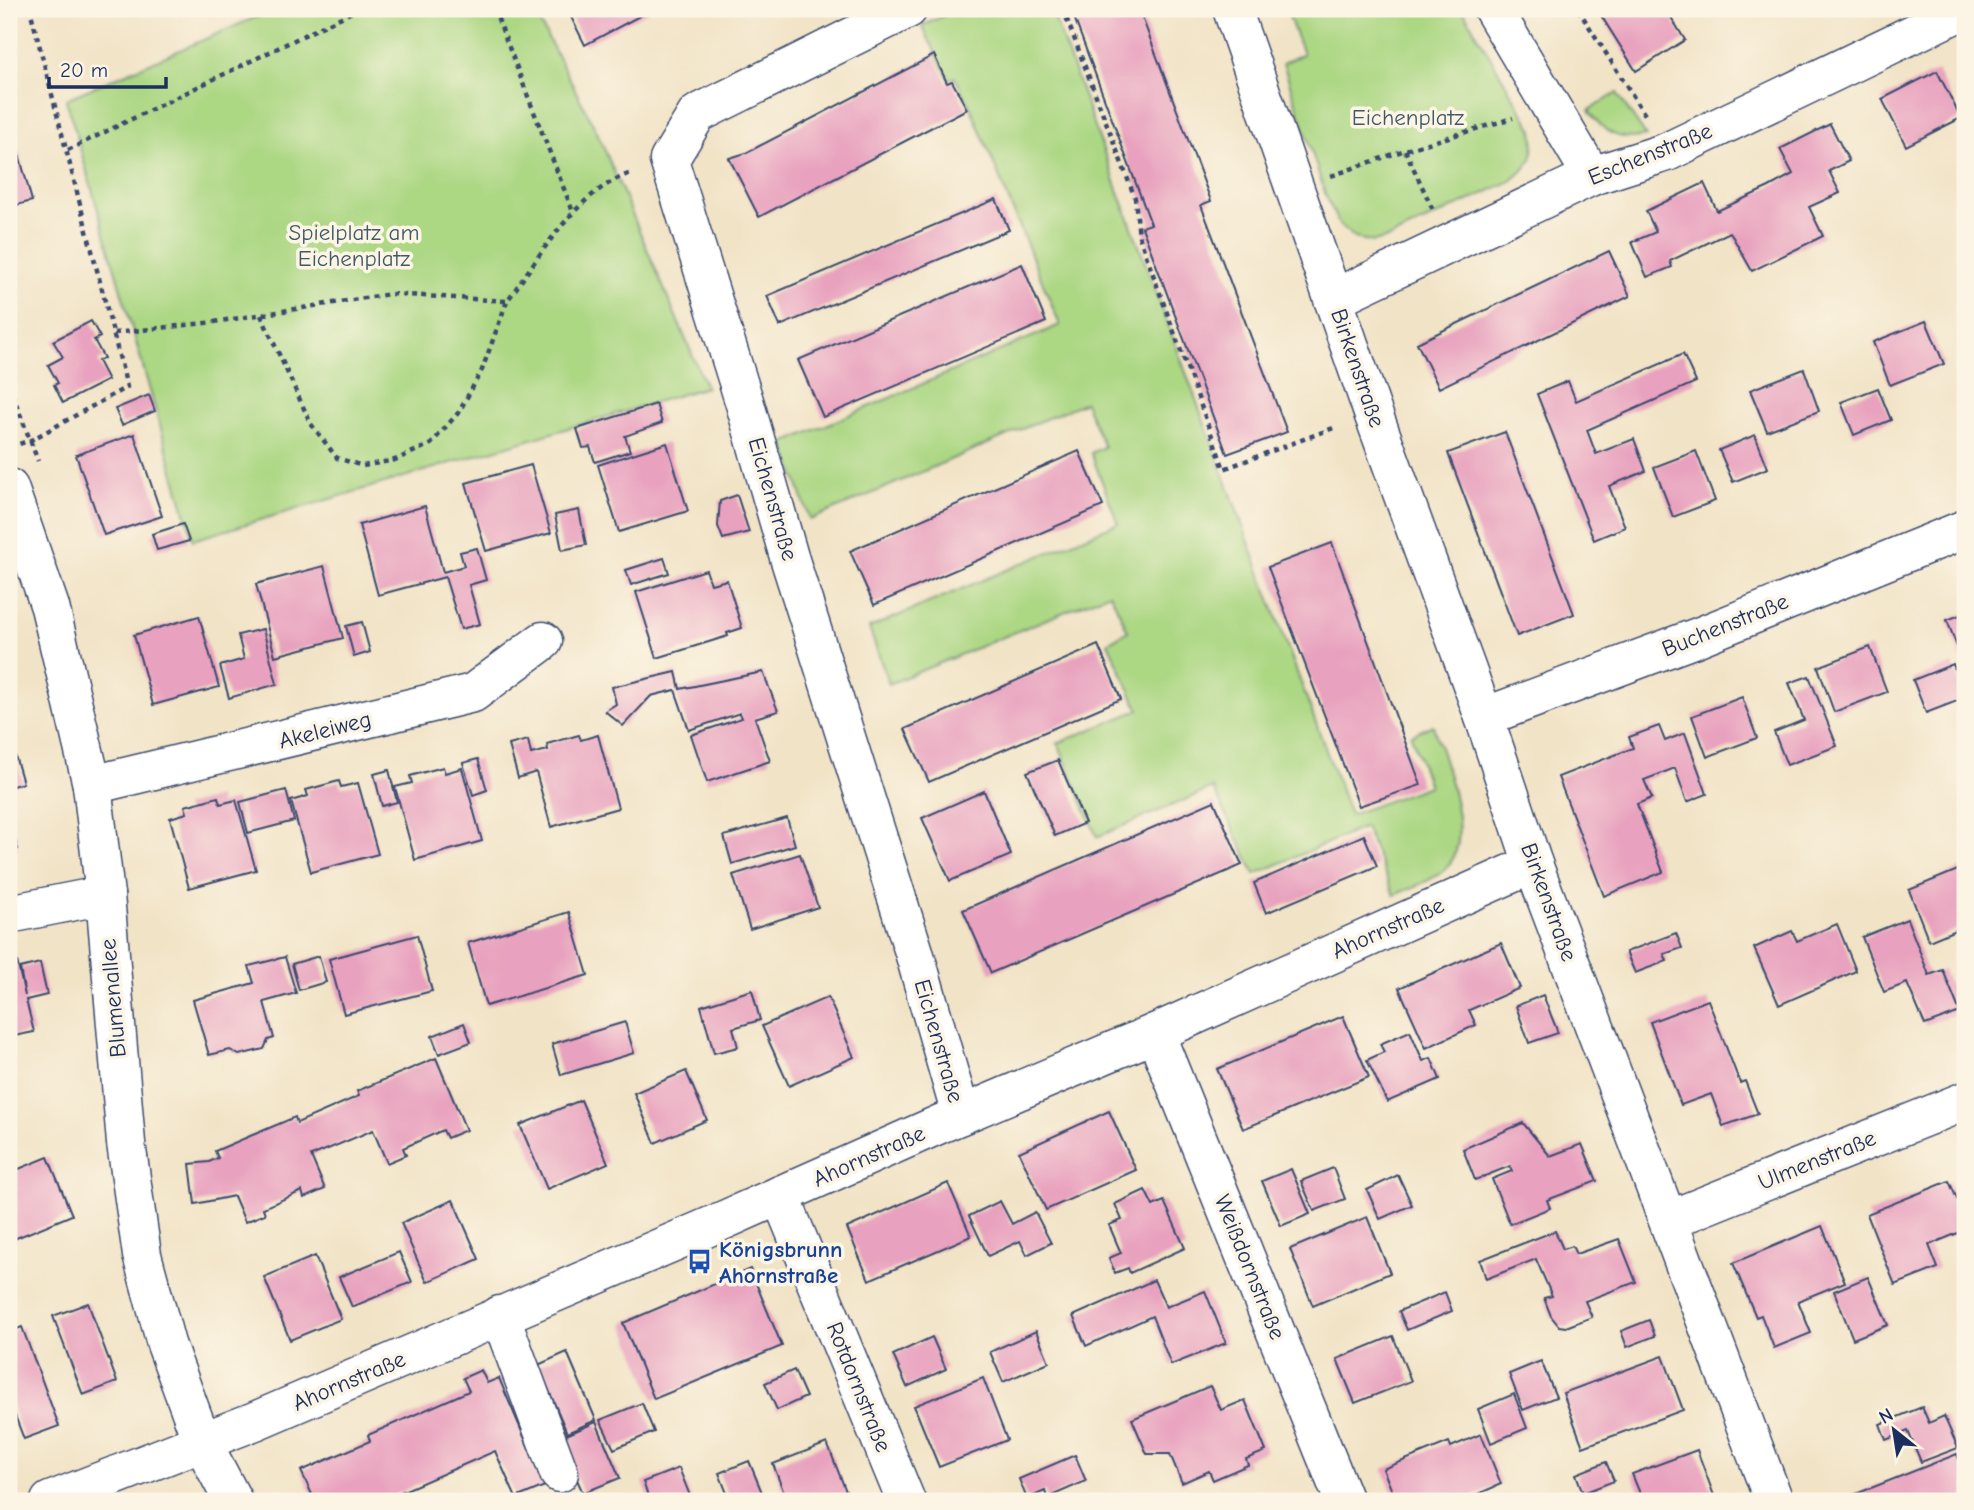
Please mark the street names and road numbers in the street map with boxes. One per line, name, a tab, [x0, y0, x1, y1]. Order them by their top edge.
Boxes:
street label: Eschenstraße	[1584, 117, 1716, 191]
street label: Birkenstraße	[1325, 305, 1391, 431]
street label: Eichenstraße	[743, 434, 803, 564]
street label: Buchenstraße	[1658, 587, 1792, 663]
street label: Akeleiweg	[276, 705, 374, 755]
street label: Birkenstraße	[1515, 839, 1583, 965]
street label: Ahornstraße	[1328, 891, 1448, 965]
street label: Blumenallee	[94, 937, 132, 1059]
street label: Eichenstraße	[909, 976, 969, 1106]
street label: Ahornstraße	[809, 1119, 929, 1193]
street label: Ulmenstraße	[1754, 1124, 1880, 1196]
street label: Weißdornstraße	[1209, 1191, 1291, 1343]
street label: Rotdornstraße	[821, 1318, 897, 1456]
street label: Ahornstraße	[288, 1345, 410, 1417]

